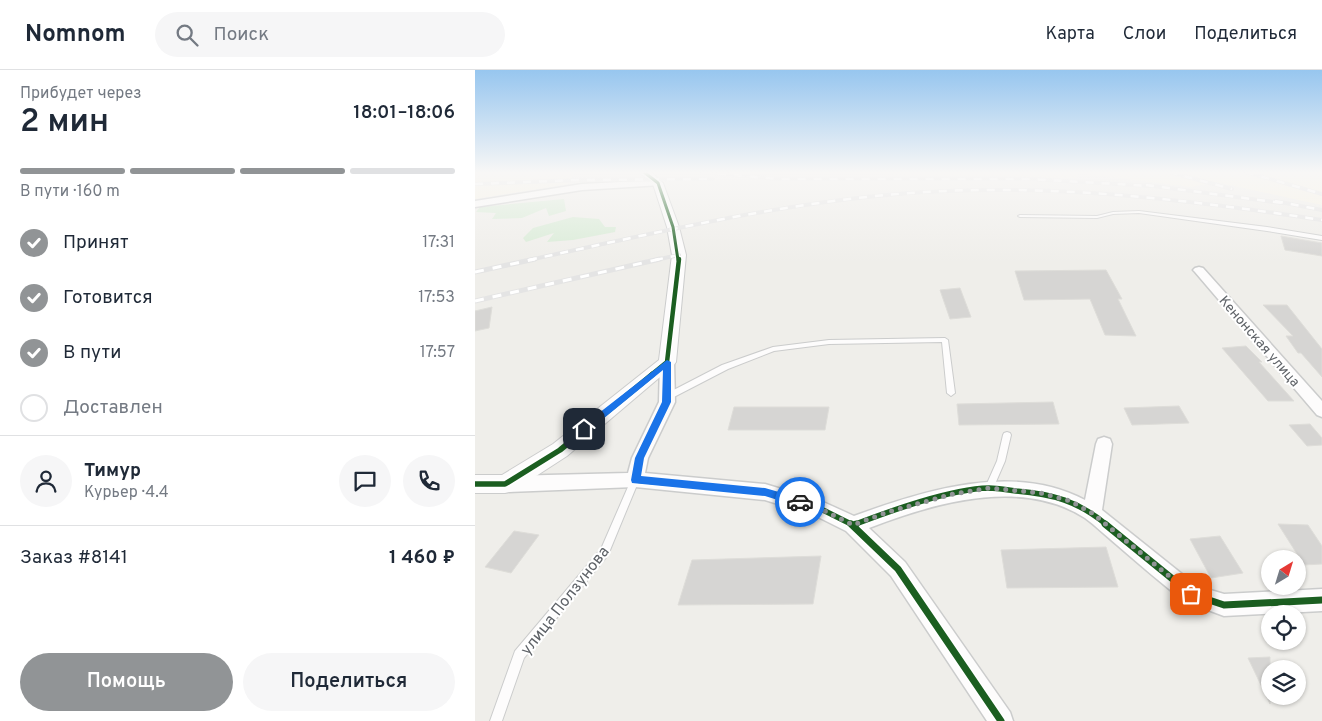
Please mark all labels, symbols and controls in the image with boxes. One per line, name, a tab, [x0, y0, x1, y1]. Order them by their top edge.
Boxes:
search box	[155, 12, 505, 57]
text: Nomnom	[25, 20, 125, 50]
icon: search	[173, 21, 201, 49]
text: Поиск	[213, 23, 269, 47]
text: Карта	[1045, 23, 1095, 46]
text: Слои	[1123, 23, 1166, 46]
text: Поделиться	[1194, 23, 1297, 46]
text: Прибудет через	[20, 84, 142, 104]
text: 18:01–18:06	[353, 101, 455, 125]
text: 2 мин	[20, 103, 109, 143]
text: В пути · 160 m	[20, 182, 120, 202]
icon: check	[20, 229, 48, 257]
text: Принят	[63, 231, 129, 255]
text: 17:31	[422, 233, 455, 253]
icon: check	[20, 284, 48, 312]
text: Готовится	[63, 286, 153, 310]
text: 17:53	[418, 288, 455, 308]
street label: Кенонская улица	[1215, 293, 1303, 391]
icon: check	[20, 339, 48, 367]
text: В пути	[63, 341, 121, 365]
text: 17:57	[420, 343, 455, 363]
text: Доставлен	[63, 396, 163, 420]
pin	[563, 408, 605, 450]
icon: home	[570, 415, 598, 443]
button: person	[20, 455, 72, 507]
button: chat	[339, 455, 391, 507]
button: phone	[403, 455, 455, 507]
text: Тимур	[84, 459, 141, 483]
courier	[775, 477, 825, 527]
text: Курьер · 4.4	[84, 483, 169, 503]
icon: car	[786, 488, 814, 516]
street label: улица Ползунова	[517, 543, 614, 660]
text: Заказ #8141	[20, 546, 128, 570]
text: 1 460 ₽	[389, 546, 455, 570]
north arrow	[1261, 550, 1306, 595]
map controls	[1261, 550, 1306, 705]
pin	[1170, 573, 1212, 615]
icon: bag	[1177, 580, 1205, 608]
button: locate	[1261, 605, 1306, 650]
button: Помощь	[20, 653, 233, 711]
button: Поделиться	[243, 653, 455, 711]
button: layers	[1261, 660, 1306, 705]

